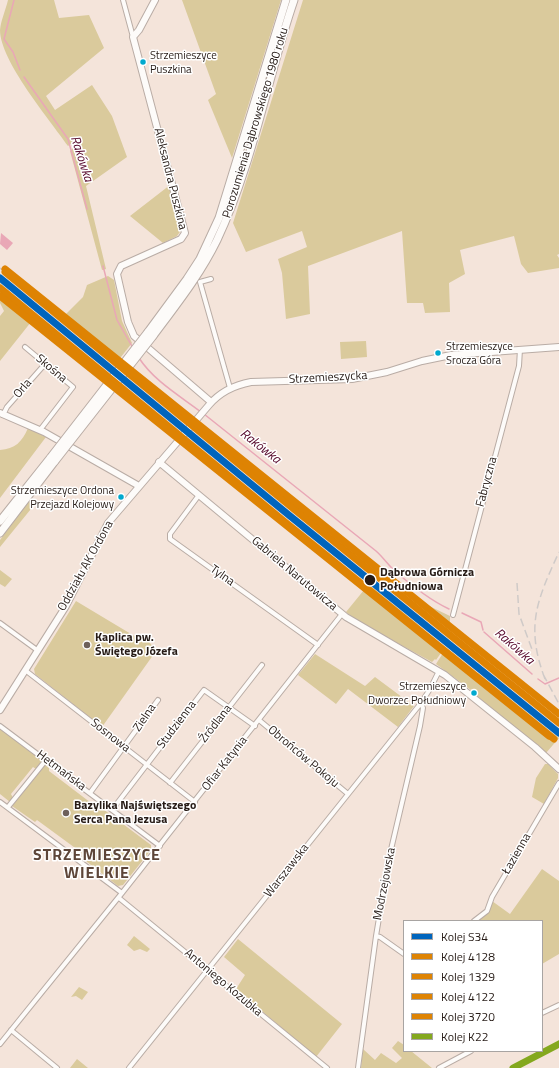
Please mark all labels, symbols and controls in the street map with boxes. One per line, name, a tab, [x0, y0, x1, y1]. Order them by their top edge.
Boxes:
street label: Porozumienia Dąbrowskiego 1980 roku	[220, 26, 292, 220]
place label: Strzemieszyce Puszkina	[150, 49, 217, 75]
marker: Strzemieszyce Puszkina	[138, 57, 148, 67]
street label: Aleksandra Puszkina	[150, 127, 190, 231]
water label: Rakówka	[66, 134, 96, 184]
place label: Strzemieszyce Srocza Góra	[446, 340, 513, 366]
marker: Strzemieszyce Srocza Góra	[433, 348, 443, 358]
street label: Skośna	[32, 352, 70, 386]
street label: Strzemieszycka	[288, 369, 368, 387]
street label: Orla	[11, 376, 35, 402]
water label: Rakówka	[237, 426, 283, 468]
street label: Fabryczna	[473, 455, 501, 509]
place label: Strzemieszyce Ordona Przejazd Kolejowy	[11, 484, 114, 510]
marker: Strzemieszyce Ordona Przejazd Kolejowy	[116, 492, 126, 502]
street label: Oddziału AK Ordona	[55, 518, 117, 614]
street label: Gabriela Narutowicza	[248, 534, 340, 614]
street label: Tylna	[207, 562, 237, 590]
place label: Dąbrowa Górnicza Południowa	[380, 566, 474, 594]
marker: Dąbrowa Górnicza Południowa	[363, 573, 377, 587]
water label: Rakówka	[491, 626, 537, 668]
place label: Kaplica pw. Świętego Józefa	[95, 631, 178, 659]
marker: Kaplica pw. Świętego Józefa	[82, 640, 92, 650]
place label: Strzemieszyce Dworzec Południowy	[368, 680, 466, 706]
marker: Strzemieszyce Dworzec Południowy	[469, 688, 479, 698]
street label: Studzienna	[154, 698, 200, 752]
street label: Zielna	[131, 701, 159, 735]
street label: Źródlana	[197, 702, 235, 746]
street label: Sosnowa	[87, 716, 133, 756]
street label: Obrońców Pokoju	[264, 723, 342, 791]
street label: Ofiar Katynia	[199, 734, 251, 794]
street label: Hetmańska	[33, 748, 89, 794]
place label: Bazylika Najświętszego Serca Pana Jezusa	[74, 799, 196, 827]
marker: Bazylika Najświętszego Serca Pana Jezusa	[61, 808, 71, 818]
street label: Łazienna	[500, 831, 534, 877]
street label: Warszawska	[262, 841, 312, 901]
district label: STRZEMIESZYCE WIELKIE	[33, 846, 161, 884]
street label: Modrzejowska	[371, 846, 399, 922]
legend	[403, 920, 543, 1052]
text: Kolej S34	[441, 927, 488, 946]
street label: Antoniego Kozubka	[181, 946, 265, 1020]
text: Kolej 4128	[441, 947, 495, 966]
text: Kolej 1329	[441, 967, 495, 986]
text: Kolej 4122	[441, 987, 495, 1006]
text: Kolej 3720	[441, 1007, 495, 1026]
text: Kolej K22	[441, 1027, 488, 1046]

